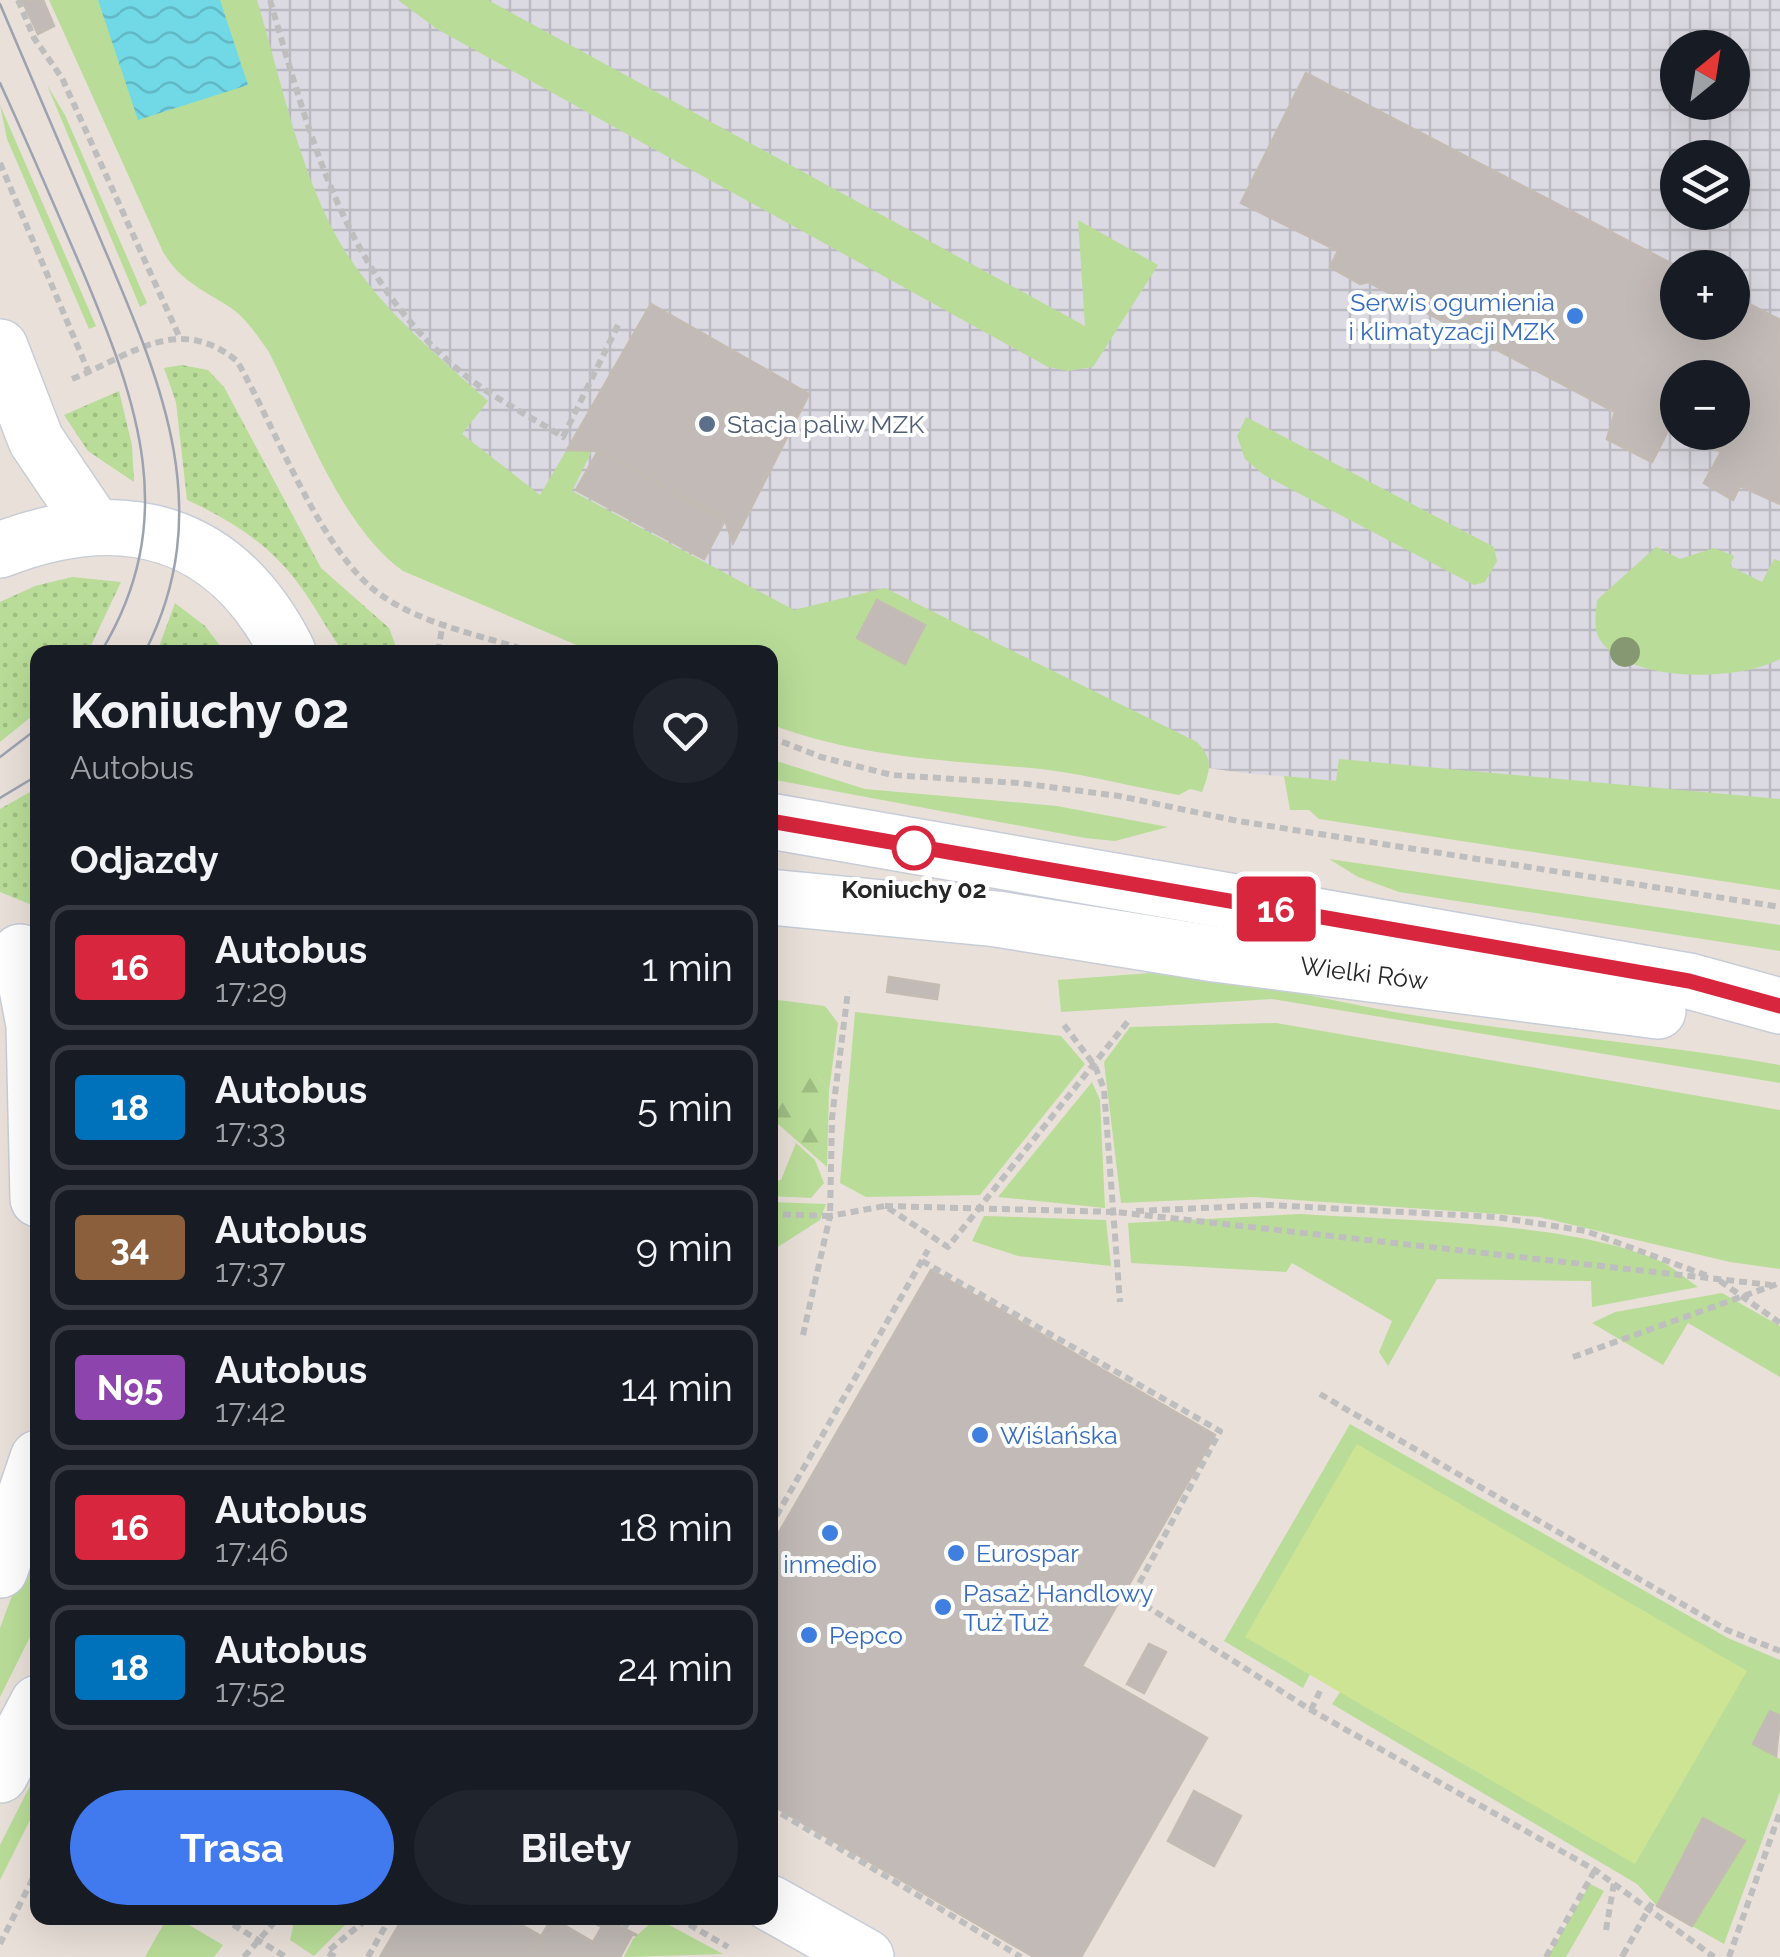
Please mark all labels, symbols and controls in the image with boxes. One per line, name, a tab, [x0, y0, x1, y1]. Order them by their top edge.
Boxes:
north arrow	[1660, 30, 1750, 120]
map controls	[1660, 30, 1750, 450]
button: layers	[1660, 140, 1750, 230]
button: +	[1660, 250, 1750, 340]
place label: Serwis ogumienia i klimatyzacji MZK	[1348, 287, 1556, 346]
marker: Serwis ogumienia i klimatyzacji MZK	[1564, 305, 1586, 327]
button: −	[1660, 360, 1750, 450]
place label: Stacja paliw MZK	[727, 409, 925, 439]
marker: Stacja paliw MZK	[696, 413, 718, 435]
button: heart	[633, 678, 738, 783]
text: Koniuchy 02	[70, 683, 349, 739]
text: Autobus	[70, 749, 194, 786]
marker: Koniuchy 02	[893, 827, 935, 869]
text: Odjazdy	[70, 837, 219, 882]
place label: Koniuchy 02	[841, 874, 987, 904]
line badge: 16	[1231, 876, 1321, 942]
text: 16	[1257, 889, 1295, 930]
text: Autobus	[215, 927, 367, 972]
text: 1 min	[642, 945, 733, 990]
text: 16	[111, 947, 149, 988]
street label: Wielki Rów	[1298, 950, 1430, 996]
text: 17:29	[215, 972, 287, 1009]
text: Autobus	[215, 1067, 367, 1112]
text: 5 min	[637, 1085, 733, 1130]
text: 18	[111, 1087, 149, 1128]
text: 17:33	[215, 1112, 286, 1149]
text: Autobus	[215, 1207, 367, 1252]
text: 9 min	[636, 1225, 733, 1270]
text: 34	[110, 1227, 150, 1268]
text: 17:37	[215, 1252, 286, 1289]
text: Autobus	[215, 1347, 367, 1392]
text: 14 min	[621, 1365, 733, 1410]
text: N95	[97, 1367, 163, 1408]
text: 17:42	[215, 1392, 286, 1429]
place label: Wiślańska	[1000, 1420, 1118, 1450]
marker: Wiślańska	[969, 1424, 991, 1446]
text: Autobus	[215, 1487, 367, 1532]
text: 18 min	[619, 1505, 733, 1550]
text: 16	[111, 1507, 149, 1548]
marker: inmedio	[819, 1522, 841, 1544]
text: 17:46	[215, 1532, 288, 1569]
place label: Eurospar	[976, 1538, 1079, 1568]
marker: Eurospar	[945, 1542, 967, 1564]
place label: inmedio	[783, 1549, 877, 1579]
place label: Pasaż Handlowy Tuż Tuż	[963, 1578, 1154, 1637]
marker: Pasaż Handlowy Tuż Tuż	[932, 1596, 954, 1618]
place label: Pepco	[829, 1620, 903, 1650]
marker: Pepco	[798, 1624, 820, 1646]
text: Autobus	[215, 1627, 367, 1672]
text: 24 min	[617, 1645, 733, 1690]
text: 18	[111, 1647, 149, 1688]
text: 17:52	[215, 1672, 286, 1709]
button: Trasa	[70, 1790, 394, 1905]
button: Bilety	[414, 1790, 738, 1905]

